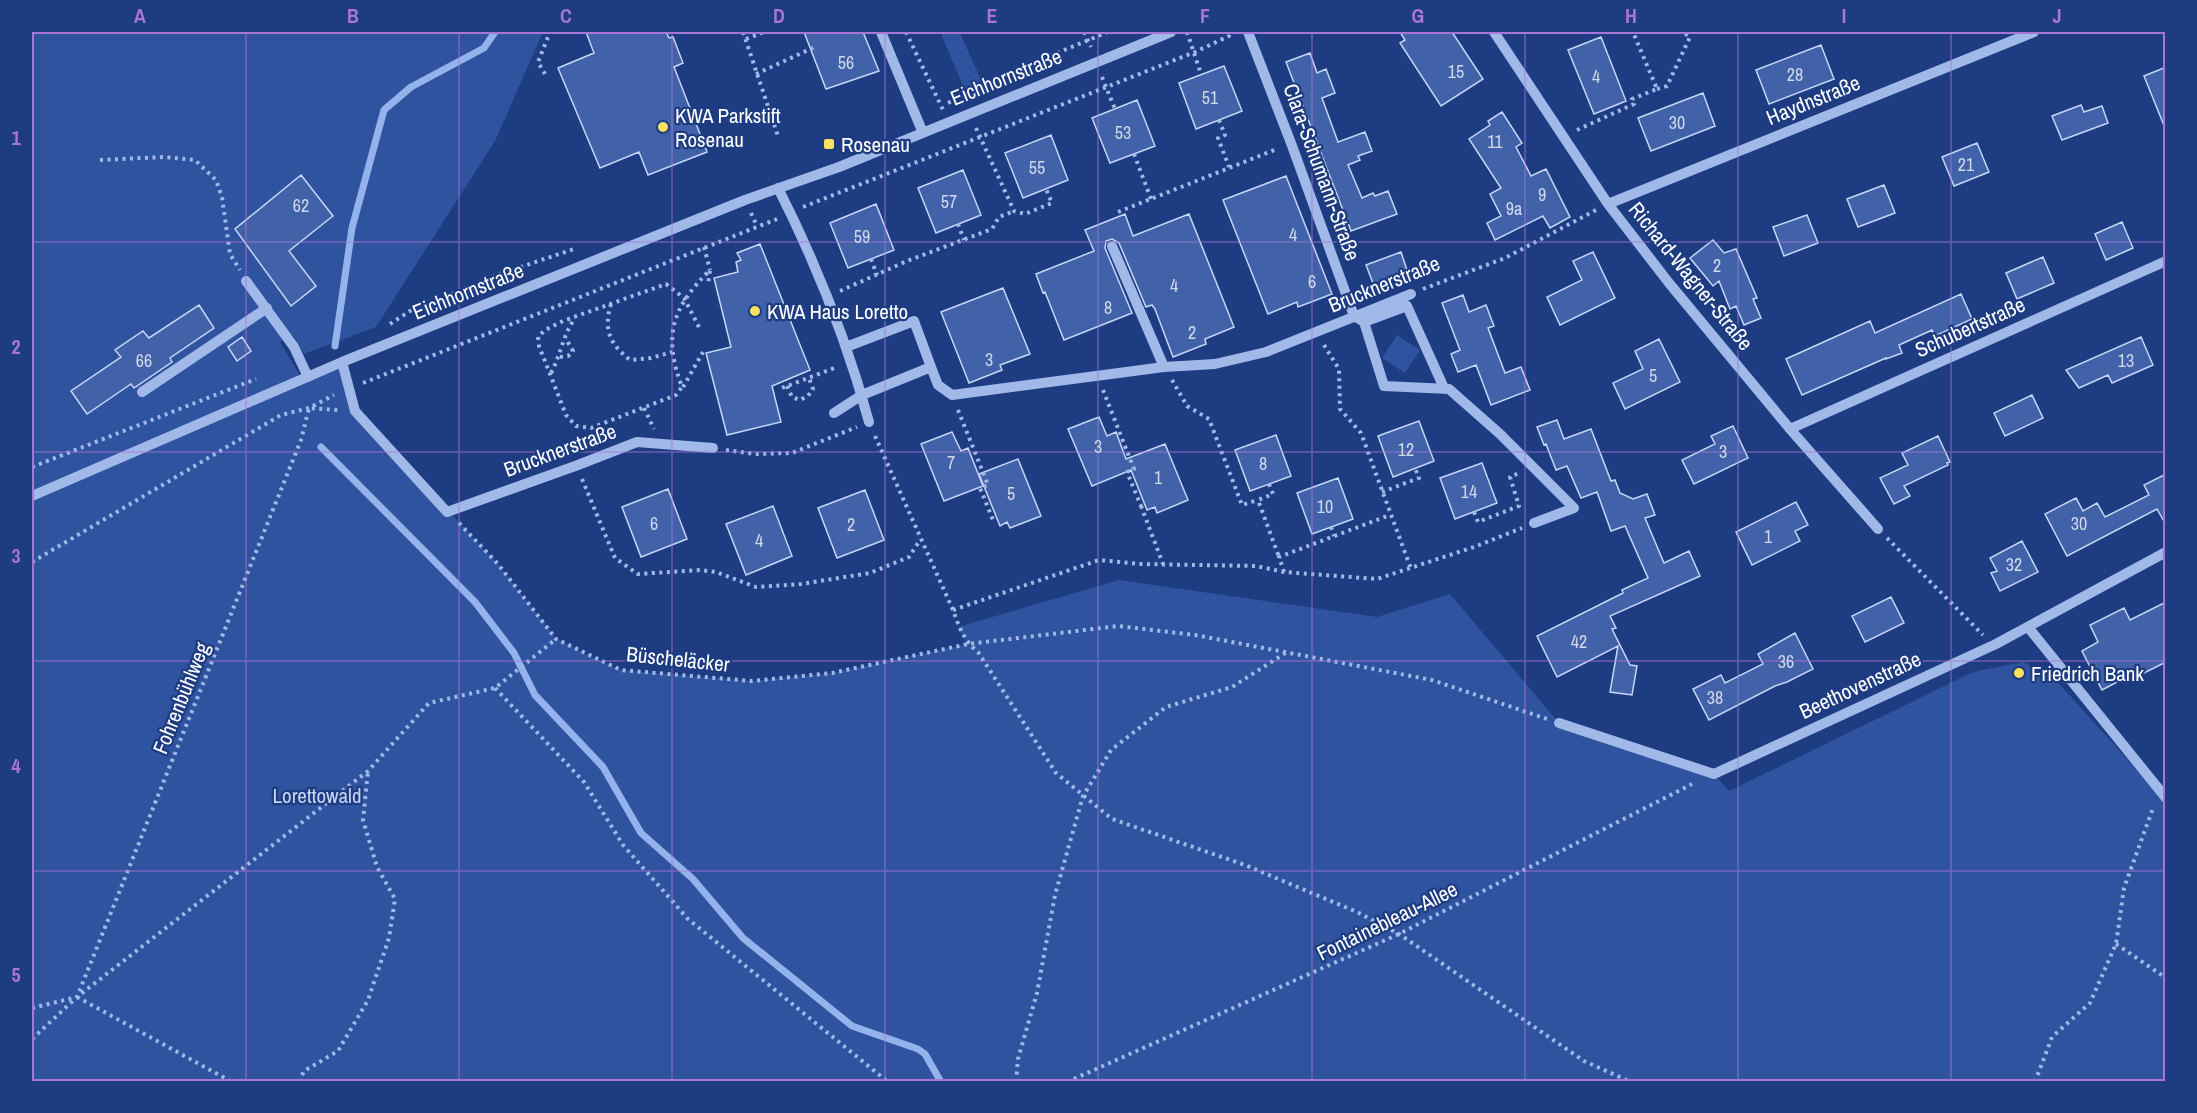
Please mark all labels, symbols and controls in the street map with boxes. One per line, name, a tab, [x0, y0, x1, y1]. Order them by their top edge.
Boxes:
text: A	[134, 2, 146, 29]
text: B	[347, 2, 359, 29]
text: C	[560, 2, 572, 29]
text: D	[773, 2, 785, 29]
text: E	[987, 2, 998, 29]
text: F	[1200, 2, 1210, 29]
text: G	[1412, 2, 1424, 29]
text: H	[1625, 2, 1637, 29]
text: I	[1842, 2, 1846, 29]
text: J	[2052, 2, 2062, 29]
street label: Eichhornstraße	[946, 42, 1066, 112]
house number: 56	[838, 50, 854, 75]
house number: 15	[1448, 59, 1464, 84]
house number: 28	[1787, 62, 1803, 87]
house number: 4	[1592, 64, 1600, 89]
street label: Haydnstraße	[1762, 68, 1864, 132]
street label: Clara-Schumann-Straße	[1276, 79, 1368, 265]
house number: 51	[1202, 85, 1219, 110]
place label: KWA Parkstift Rosenau	[675, 101, 781, 154]
house number: 30	[1669, 110, 1685, 135]
marker: KWA Parkstift Rosenau	[656, 120, 670, 134]
house number: 53	[1115, 120, 1131, 145]
text: 1	[11, 124, 21, 151]
house number: 11	[1487, 129, 1503, 154]
place label: Rosenau	[841, 130, 910, 159]
marker: Rosenau	[822, 137, 836, 151]
house number: 21	[1958, 152, 1975, 177]
house number: 55	[1029, 155, 1045, 180]
house number: 9	[1538, 182, 1546, 207]
house number: 57	[941, 189, 957, 214]
house number: 62	[293, 193, 309, 218]
house number: 9a	[1506, 196, 1522, 221]
street label: Richard-Wagner-Straße	[1622, 196, 1760, 356]
house number: 4	[1289, 222, 1297, 247]
house number: 59	[854, 224, 870, 249]
street label: Brucknerstraße	[1324, 249, 1444, 319]
house number: 2	[1713, 253, 1721, 278]
street label: Eichhornstraße	[408, 256, 528, 326]
house number: 6	[1308, 269, 1316, 294]
house number: 4	[1170, 273, 1178, 298]
street label: Schubertstraße	[1910, 290, 2030, 364]
house number: 8	[1104, 295, 1112, 320]
place label: KWA Haus Loretto	[767, 297, 908, 326]
marker: KWA Haus Loretto	[748, 304, 762, 318]
house number: 2	[1188, 320, 1196, 345]
text: 2	[11, 333, 21, 360]
house number: 3	[985, 347, 993, 372]
house number: 66	[136, 348, 152, 373]
house number: 13	[2118, 348, 2134, 373]
house number: 5	[1649, 363, 1657, 388]
street label: Brucknerstraße	[500, 416, 620, 484]
house number: 3	[1094, 434, 1102, 459]
house number: 12	[1398, 437, 1414, 462]
house number: 3	[1719, 439, 1727, 464]
house number: 7	[947, 450, 955, 475]
house number: 8	[1259, 451, 1267, 476]
house number: 1	[1154, 465, 1163, 490]
house number: 14	[1461, 479, 1477, 504]
house number: 5	[1007, 481, 1015, 506]
house number: 10	[1317, 494, 1333, 519]
house number: 6	[650, 511, 658, 536]
house number: 30	[2071, 511, 2087, 536]
house number: 2	[847, 512, 855, 537]
house number: 1	[1764, 524, 1773, 549]
house number: 4	[755, 528, 763, 553]
text: 3	[11, 542, 21, 569]
house number: 32	[2006, 552, 2022, 577]
house number: 42	[1571, 629, 1587, 654]
street label: Fohrenbühlweg	[145, 638, 217, 758]
street label: Büscheläcker	[625, 639, 731, 679]
street label: Beethovenstraße	[1794, 644, 1926, 726]
house number: 36	[1778, 649, 1794, 674]
place label: Friedrich Bank	[2031, 659, 2144, 688]
marker: Friedrich Bank	[2012, 666, 2026, 680]
house number: 38	[1707, 685, 1723, 710]
text: 4	[11, 752, 21, 779]
park label: Lorettowald	[272, 781, 362, 810]
street label: Fontainebleau-Allee	[1312, 874, 1462, 968]
text: 5	[11, 961, 21, 988]

